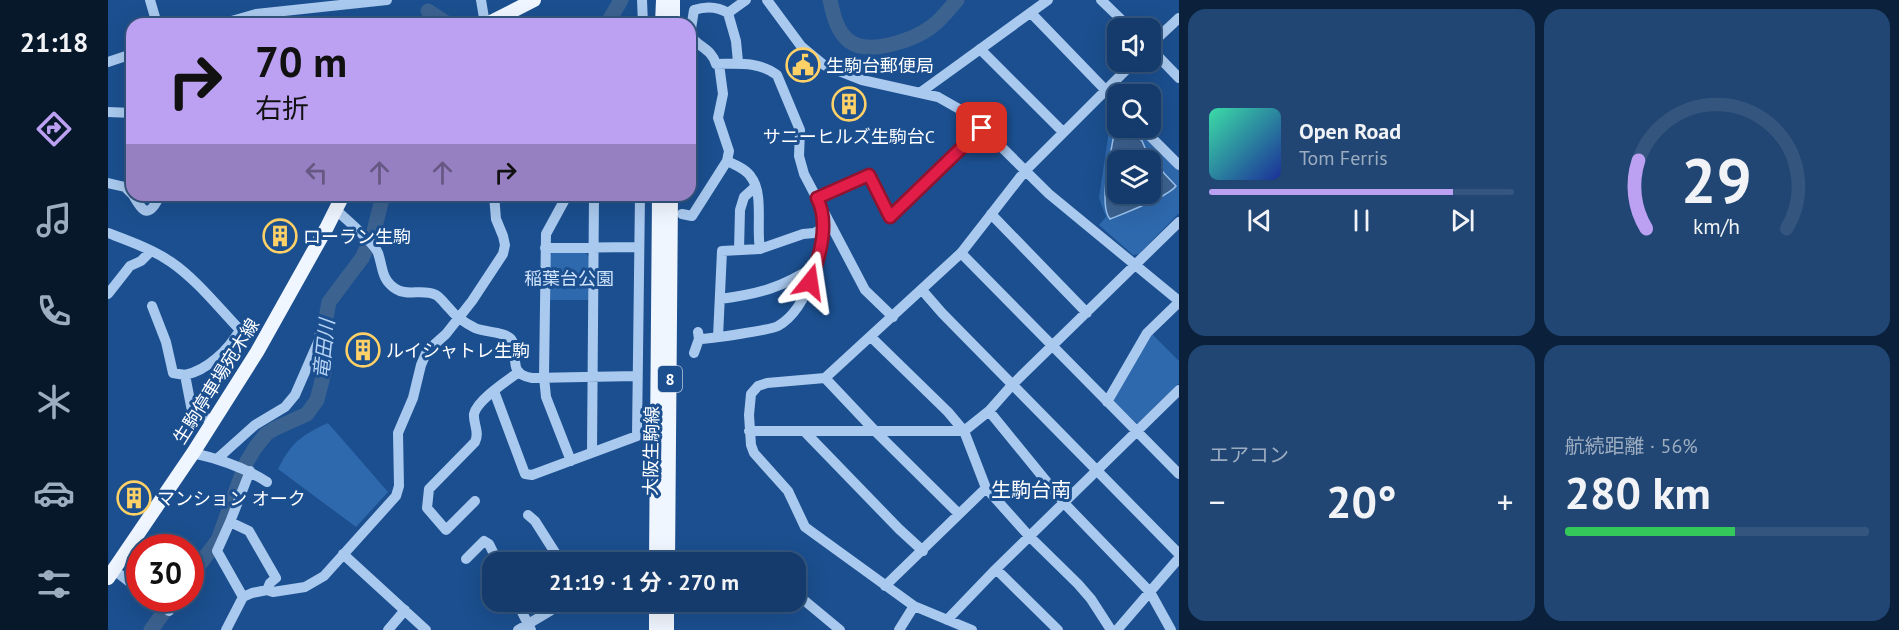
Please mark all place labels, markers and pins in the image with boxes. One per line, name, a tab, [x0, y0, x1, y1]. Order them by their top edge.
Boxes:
public building icon: 生駒台郵便局	[785, 47, 821, 83]
place label: 生駒台郵便局	[826, 54, 934, 77]
building icon: サニーヒルズ生駒台C	[831, 86, 867, 122]
pin	[956, 102, 1007, 153]
place label: サニーヒルズ生駒台C	[763, 125, 935, 148]
building icon: ローラン生駒	[262, 218, 298, 254]
place label: ローラン生駒	[303, 225, 411, 248]
building icon: ルイシャトレ生駒	[345, 332, 381, 368]
place label: ルイシャトレ生駒	[386, 339, 530, 362]
building icon: マンション オーク	[116, 480, 152, 516]
place label: マンション オーク	[157, 487, 306, 510]

